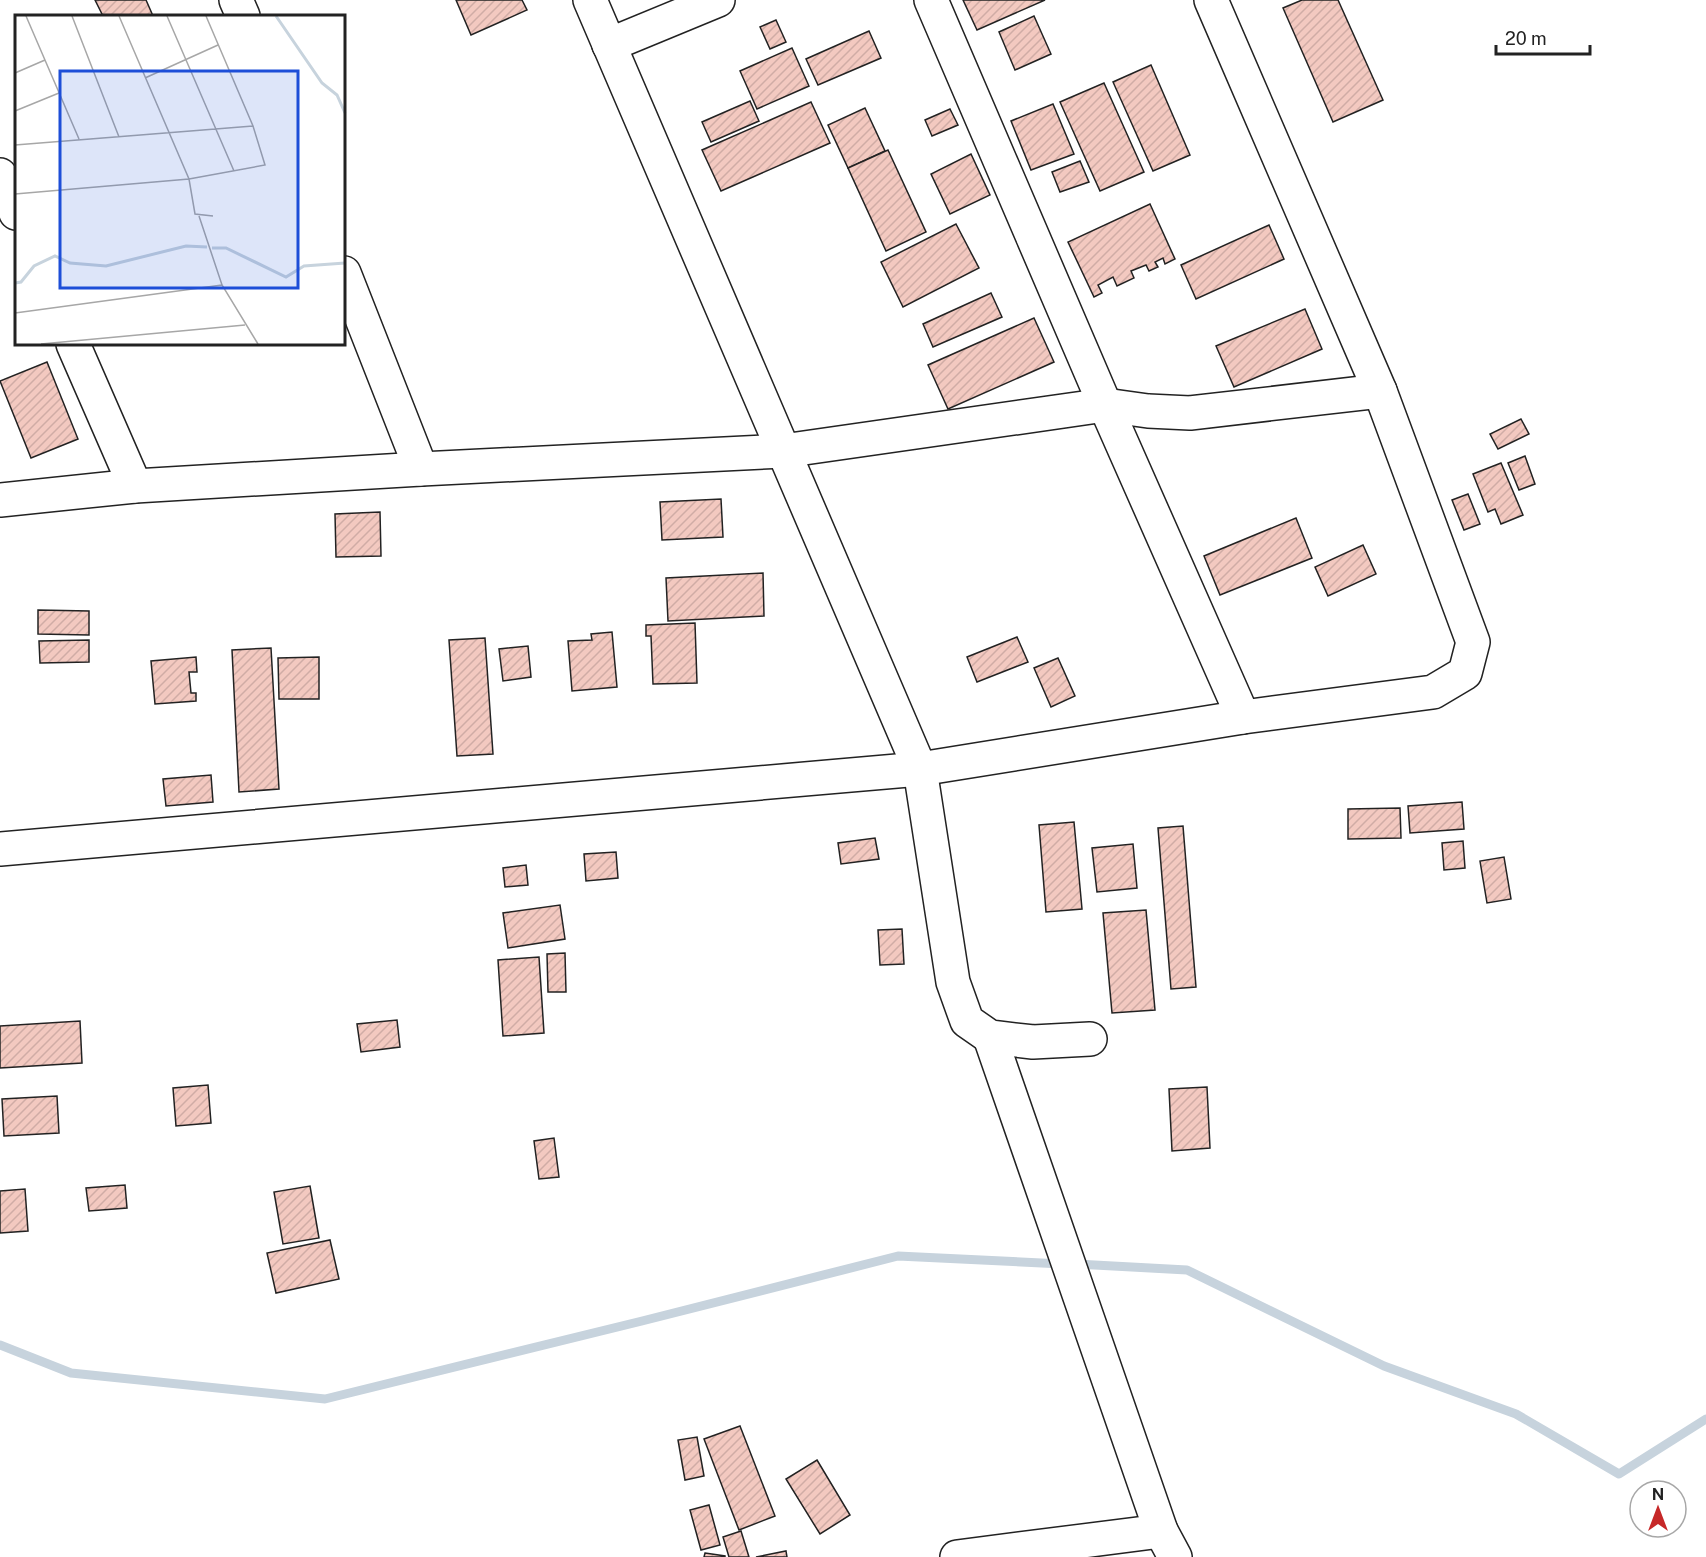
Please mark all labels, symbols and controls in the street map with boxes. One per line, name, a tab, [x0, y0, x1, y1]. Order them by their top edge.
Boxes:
inset map	[15, 15, 345, 345]
scale bar	[1496, 18, 1590, 56]
text: 20 m	[1505, 28, 1547, 49]
north arrow	[1628, 1479, 1688, 1539]
text: N	[1652, 1485, 1664, 1504]

